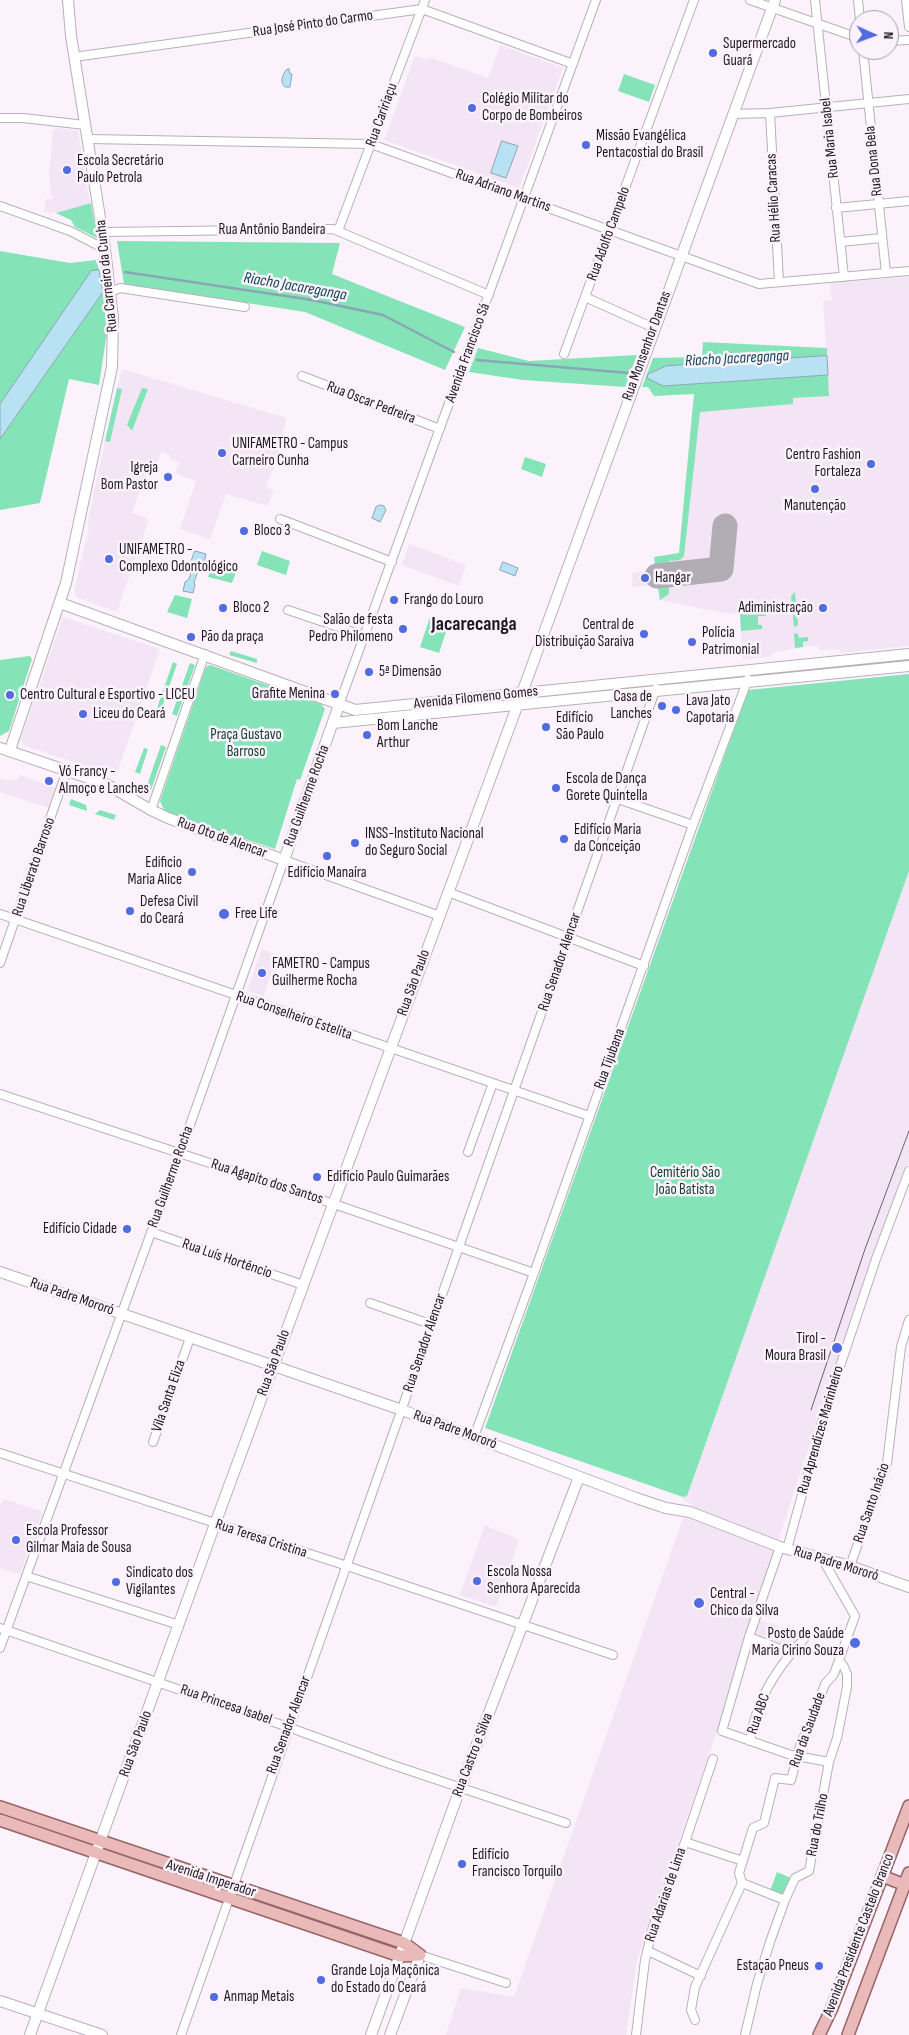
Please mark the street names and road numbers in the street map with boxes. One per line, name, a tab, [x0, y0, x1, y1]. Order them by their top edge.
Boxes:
street label: Rua José Pinto do Carmo	[252, 7, 374, 41]
street label: Rua Caririaçu	[362, 81, 402, 149]
street label: Rua Maria Isabel	[817, 97, 843, 179]
street label: Rua Dona Bela	[861, 125, 887, 197]
street label: Rua Hélio Caracas	[763, 153, 785, 243]
street label: Rua Adriano Martins	[453, 165, 553, 217]
street label: Rua Adolfo Campelo	[584, 184, 634, 284]
street label: Rua Carneiro da Cunha	[92, 219, 122, 333]
street label: Rua Antônio Bandeira	[219, 221, 325, 239]
street label: Rua Monsenhor Dantas	[619, 289, 675, 403]
street label: Avenida Francisco Sá	[442, 301, 494, 405]
street label: Rua Oscar Pedreira	[324, 378, 418, 428]
street label: Avenida Filomeno Gomes	[413, 683, 539, 713]
street label: Rua Guilherme Rocha	[280, 743, 334, 849]
street label: Rua Oto de Alencar	[175, 813, 269, 863]
street label: Rua Liberato Barroso	[9, 815, 59, 919]
street label: Rua Senador Alencar	[535, 910, 585, 1014]
street label: Rua São Paulo	[394, 947, 434, 1019]
street label: Rua Conselheiro Estelita	[234, 988, 354, 1044]
street label: Rua Tijubana	[591, 1026, 629, 1092]
street label: Rua Guilherme Rocha	[144, 1124, 198, 1230]
street label: Rua Agapito dos Santos	[209, 1155, 325, 1209]
street label: Rua Luís Hortêncio	[180, 1235, 274, 1283]
street label: Rua Padre Mororó	[28, 1274, 116, 1320]
street label: Rua Senador Alencar	[400, 1291, 450, 1395]
street label: Rua São Paulo	[254, 1327, 294, 1399]
street label: Vila Santa Eliza	[148, 1358, 190, 1434]
street label: Rua Aprendizes Marinheiro	[794, 1364, 848, 1496]
street label: Rua Padre Mororó	[411, 1407, 499, 1453]
street label: Rua Santo Inácio	[850, 1461, 894, 1545]
street label: Rua Teresa Cristina	[213, 1516, 309, 1562]
street label: Rua Padre Mororó	[791, 1543, 881, 1585]
street label: Rua Senador Alencar	[263, 1674, 315, 1776]
street label: Rua Princesa Isabel	[178, 1681, 274, 1729]
street label: Rua da Saudade	[786, 1690, 830, 1770]
street label: Rua ABC	[744, 1691, 774, 1737]
street label: Rua São Paulo	[116, 1708, 156, 1780]
street label: Rua Castro e Silva	[449, 1710, 497, 1800]
street label: Rua do Trilho	[803, 1792, 833, 1858]
street label: Rua Adarias de Lima	[641, 1845, 691, 1945]
street label: Avenida Presidente Castelo Branco	[820, 1851, 898, 2019]
street label: Avenida Imperador	[164, 1856, 258, 1902]

